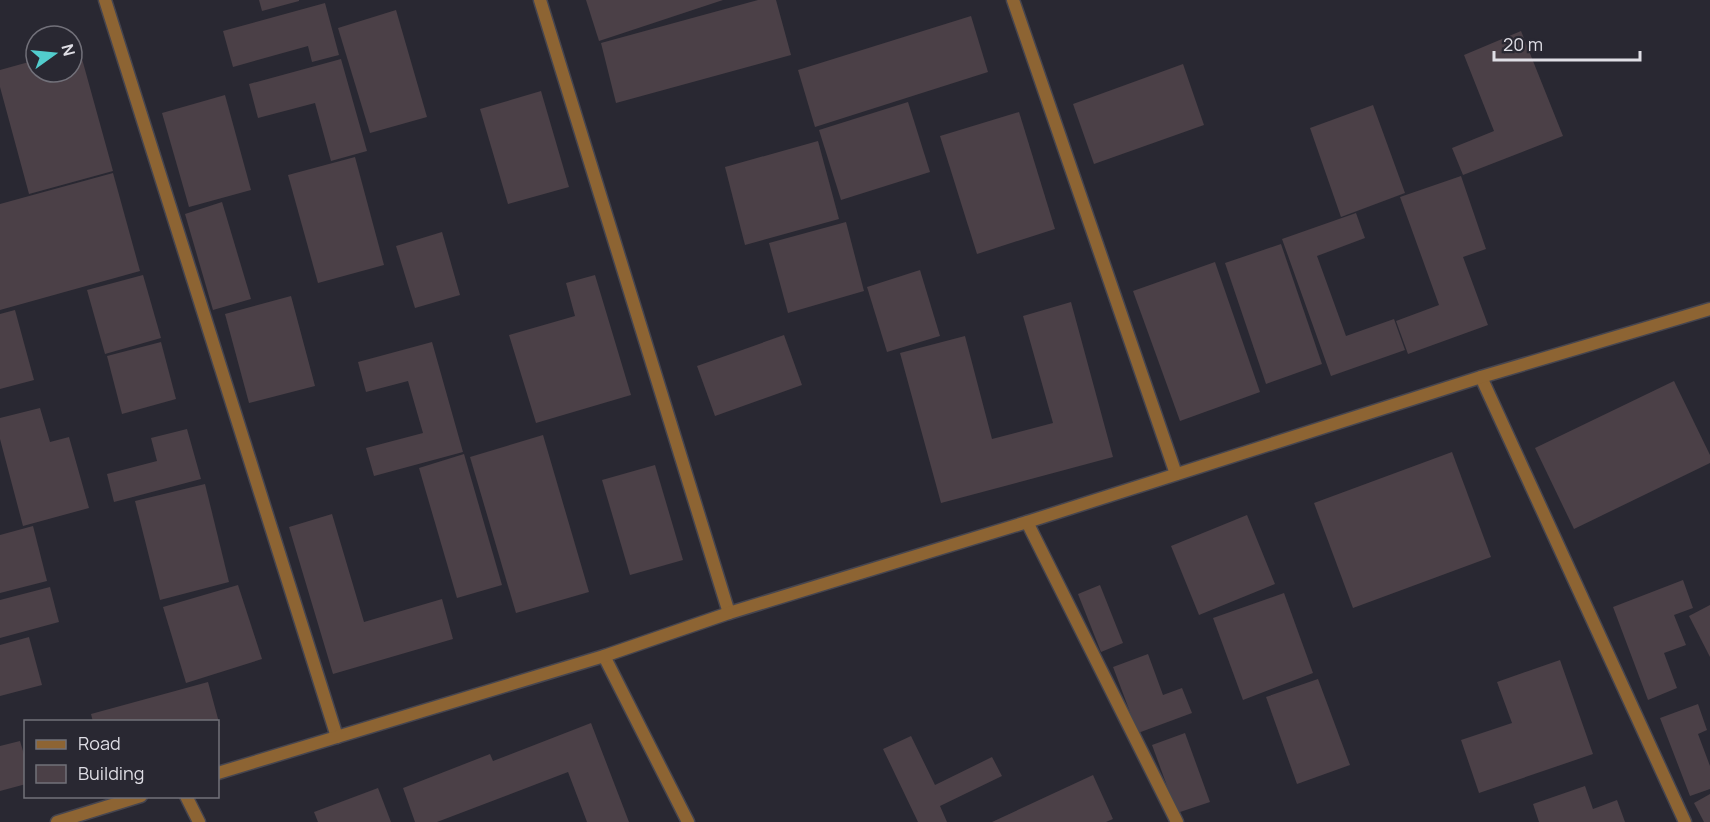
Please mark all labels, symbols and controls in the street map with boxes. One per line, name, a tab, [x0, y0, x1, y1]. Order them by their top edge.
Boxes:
north arrow	[24, 24, 84, 84]
scale bar	[1494, 24, 1640, 62]
text: 20 m	[1503, 32, 1543, 56]
text: N	[56, 42, 81, 59]
legend	[24, 720, 219, 798]
text: Road	[78, 731, 121, 755]
text: Building	[78, 761, 144, 785]

